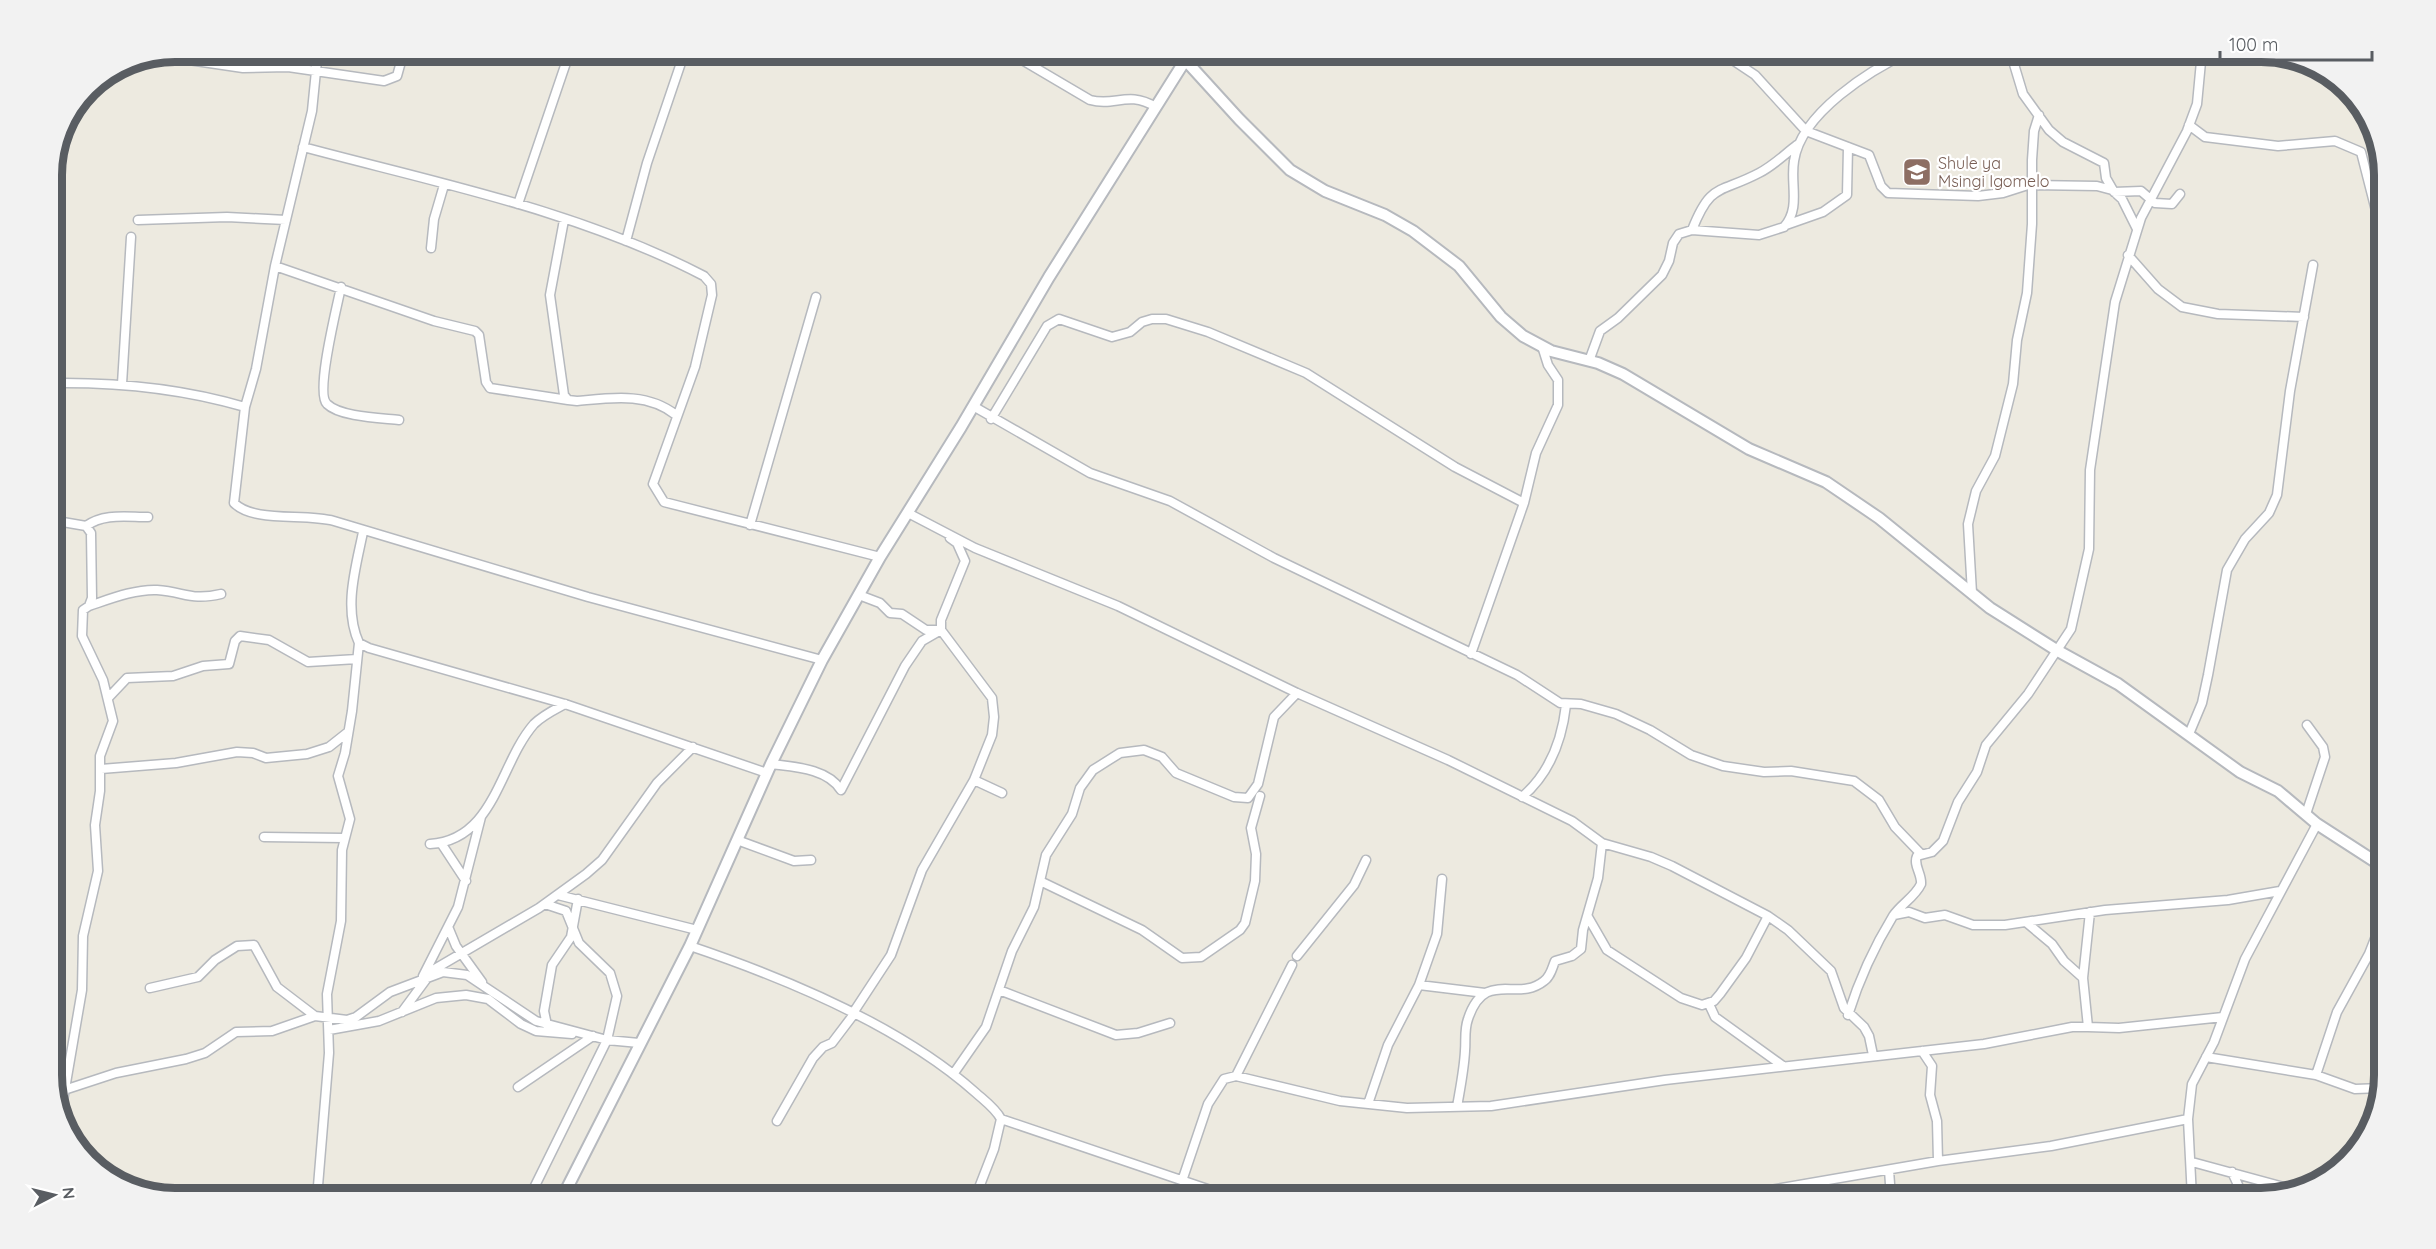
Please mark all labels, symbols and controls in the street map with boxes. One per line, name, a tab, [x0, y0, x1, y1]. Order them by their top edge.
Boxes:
scale bar	[2220, 24, 2372, 62]
text: 100 m	[2229, 33, 2278, 56]
place label: Shule ya Msingi Igomelo	[1938, 153, 2049, 191]
school or university icon: Shule ya Msingi Igomelo	[1901, 156, 1933, 188]
north arrow	[24, 1165, 84, 1225]
text: N	[58, 1186, 80, 1200]

